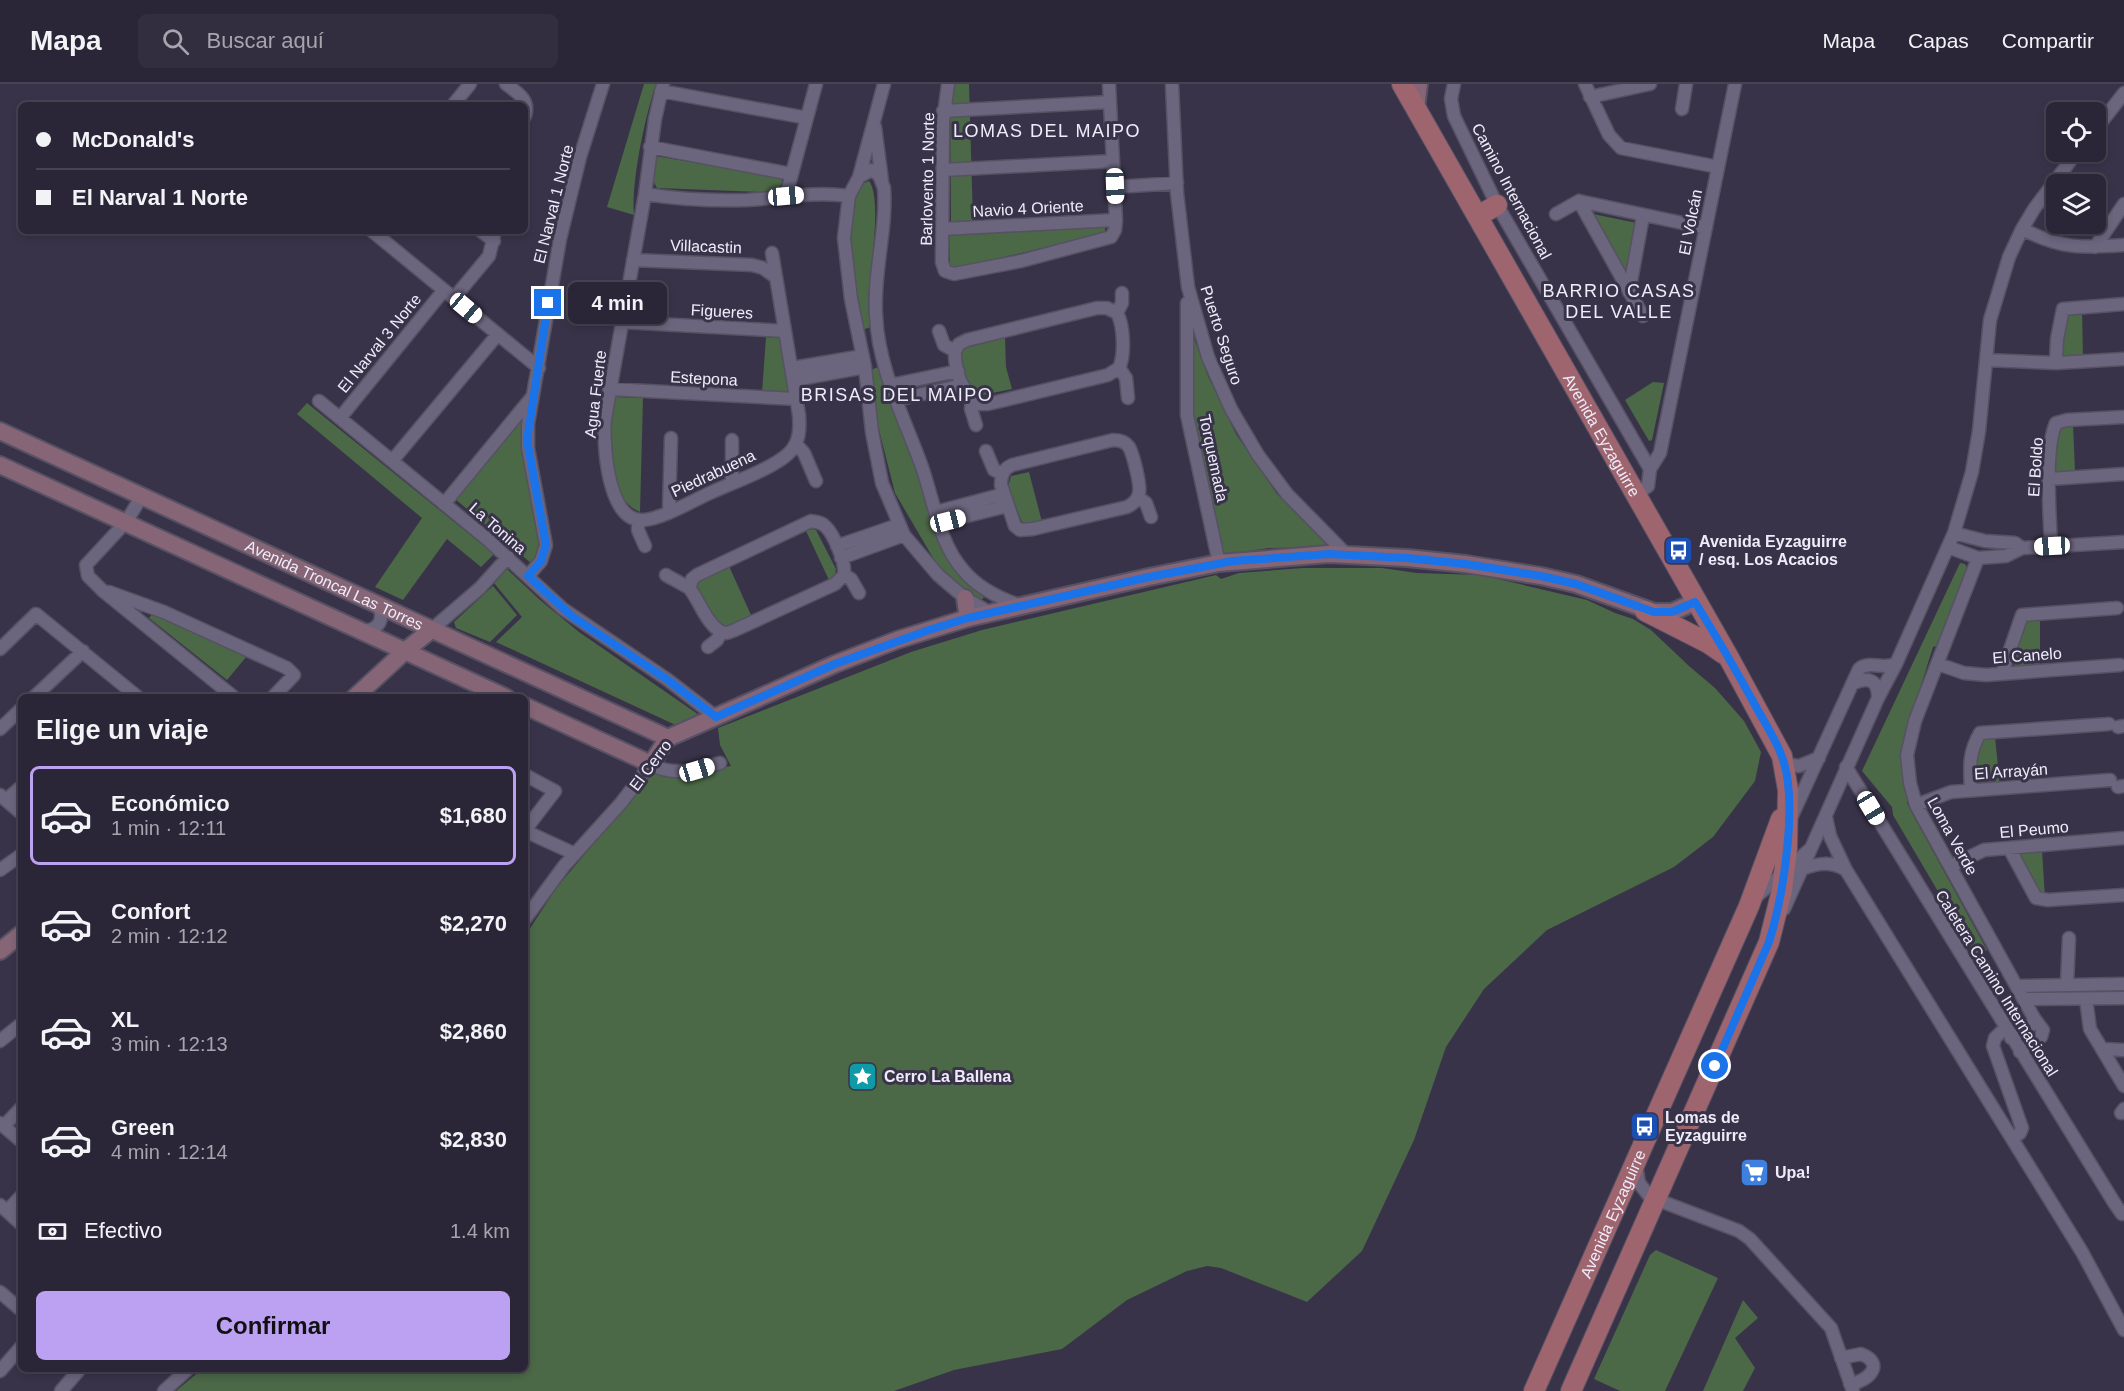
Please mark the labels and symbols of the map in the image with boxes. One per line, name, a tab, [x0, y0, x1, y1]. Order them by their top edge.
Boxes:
street label: Barlovento 1 Norte	[918, 112, 937, 246]
street label: Camino Internacional	[1469, 120, 1555, 262]
district label: LOMAS DEL MAIPO	[953, 121, 1141, 141]
street label: El Narval 1 Norte	[531, 143, 576, 265]
car	[1105, 168, 1125, 204]
car	[767, 185, 805, 207]
street label: El Volcán	[1676, 188, 1705, 256]
street label: Navio 4 Oriente	[972, 197, 1084, 220]
street label: Villacastin	[670, 237, 742, 256]
district label: BARRIO CASAS DEL VALLE	[1542, 281, 1696, 322]
callout: 4 min	[569, 282, 668, 324]
street label: Puerto Seguro	[1197, 283, 1246, 387]
route end	[534, 289, 561, 316]
car	[446, 290, 486, 326]
street label: El Narval 3 Norte	[334, 291, 424, 396]
street label: Figueres	[690, 301, 754, 322]
street label: Agua Fuerte	[582, 349, 609, 439]
street label: Estepona	[670, 368, 738, 389]
street label: Avenida Eyzaguirre	[1560, 371, 1643, 500]
district label: BRISAS DEL MAIPO	[801, 385, 993, 405]
street label: Torquemada	[1196, 413, 1231, 503]
street label: El Boldo	[2025, 437, 2046, 497]
street label: Piedrabuena	[668, 447, 758, 500]
street label: La Tonina	[466, 499, 529, 558]
car	[928, 508, 968, 534]
place label: Avenida Eyzaguirre / esq. Los Acacios	[1699, 533, 1847, 568]
bus stop icon: Avenida Eyzaguirre / esq. Los Acacios	[1662, 534, 1694, 566]
car	[2034, 536, 2070, 556]
street label: Avenida Troncal Las Torres	[243, 537, 426, 633]
street label: El Canelo	[1992, 645, 2062, 666]
street label: El Cerro	[626, 737, 675, 794]
car	[677, 756, 717, 784]
street label: El Arrayán	[1974, 760, 2048, 783]
car	[1854, 788, 1888, 828]
street label: Loma Verde	[1924, 794, 1981, 878]
street label: El Peumo	[1999, 818, 2069, 841]
street label: Caletera Camino Internacional	[1932, 887, 2061, 1079]
route start	[1701, 1052, 1728, 1079]
place icon: Cerro La Ballena	[847, 1060, 879, 1092]
place label: Cerro La Ballena	[884, 1068, 1011, 1085]
place label: Lomas de Eyzaguirre	[1665, 1109, 1747, 1144]
bus stop icon: Lomas de Eyzaguirre	[1628, 1110, 1660, 1142]
street label: Avenida Eyzaguirre	[1577, 1147, 1649, 1281]
supermarket icon: Upa!	[1738, 1156, 1770, 1188]
place label: Upa!	[1775, 1164, 1811, 1181]

